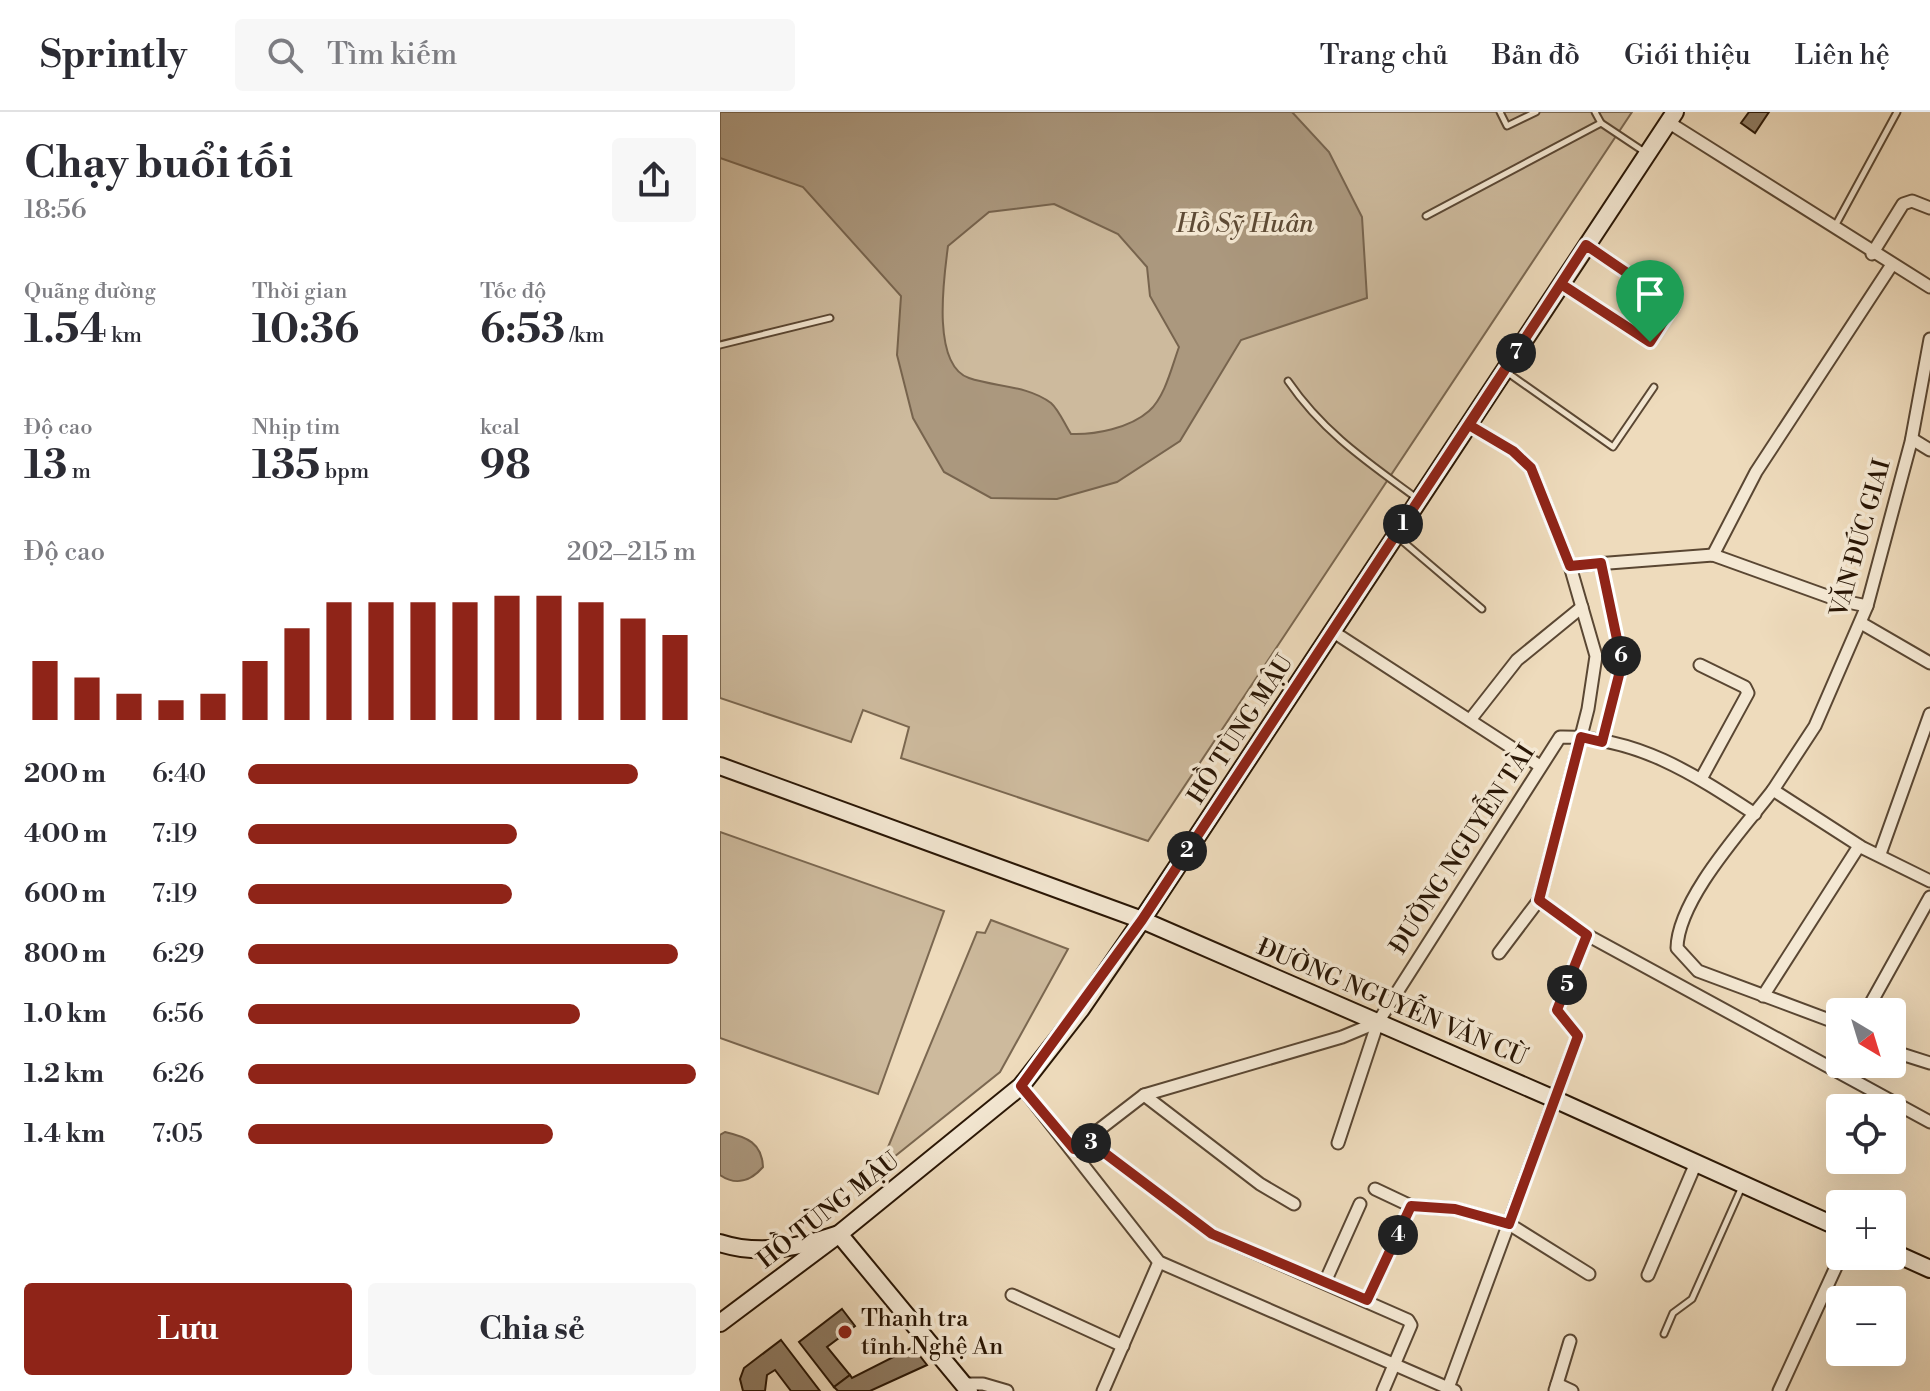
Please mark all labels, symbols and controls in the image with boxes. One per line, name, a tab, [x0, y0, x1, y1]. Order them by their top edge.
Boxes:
search box	[235, 19, 795, 91]
text: Sprintly	[40, 32, 187, 79]
icon: search	[263, 33, 307, 77]
text: Tìm kiếm	[327, 36, 457, 74]
text: Trang chủ	[1320, 38, 1448, 73]
text: Bản đồ	[1492, 38, 1580, 73]
text: Giới thiệu	[1624, 38, 1751, 73]
text: Liên hệ	[1795, 38, 1890, 73]
text: Chạy buổi tối	[24, 136, 293, 191]
button: share	[612, 138, 696, 222]
text: 18:56	[24, 194, 87, 226]
water label: Hồ Sỹ Huân	[1175, 208, 1314, 240]
pin	[1616, 260, 1684, 342]
icon: arrive	[1628, 272, 1672, 316]
text: Quãng đường	[24, 278, 156, 305]
text: Thời gian	[252, 278, 347, 305]
text: Tốc độ	[480, 278, 546, 305]
text: 1.54	[24, 305, 107, 355]
text: 10:36	[252, 305, 359, 355]
text: 6:53	[480, 305, 565, 355]
text: km	[107, 322, 142, 349]
text: /km	[565, 322, 605, 349]
pin: 7	[1496, 333, 1536, 373]
text: 7	[1510, 339, 1522, 366]
text: Độ cao	[24, 414, 93, 441]
text: Nhịp tim	[252, 414, 340, 441]
text: kcal	[480, 414, 520, 441]
text: 13	[24, 441, 67, 491]
text: 135	[252, 441, 320, 491]
text: 98	[480, 441, 531, 491]
street label: VĂN ĐỨC GIAI	[1822, 455, 1898, 622]
text: m	[67, 458, 91, 485]
text: bpm	[320, 458, 369, 485]
pin: 1	[1383, 504, 1423, 544]
text: 1	[1398, 510, 1408, 537]
text: Độ cao	[24, 536, 105, 568]
text: 202–215 m	[567, 536, 696, 568]
pin: 6	[1601, 636, 1641, 676]
text: 6	[1614, 642, 1628, 669]
street label: HỒ TÙNG MẬU	[1178, 647, 1300, 810]
street label: ĐƯỜNG NGUYỄN TÀI	[1380, 736, 1542, 960]
text: 200 m	[24, 758, 106, 790]
text: 6:40	[152, 758, 206, 790]
text: 400 m	[24, 818, 107, 850]
text: 7:19	[152, 818, 197, 850]
pin: 2	[1167, 831, 1207, 871]
text: 2	[1180, 837, 1194, 864]
text: 600 m	[24, 878, 106, 910]
text: 7:19	[152, 878, 197, 910]
street label: ĐƯỜNG NGUYỄN VĂN CỪ	[1252, 928, 1533, 1074]
text: 800 m	[24, 938, 106, 970]
text: 6:29	[152, 938, 204, 970]
pin: 5	[1547, 965, 1587, 1005]
text: 5	[1560, 971, 1574, 998]
text: 1.0 km	[24, 998, 107, 1030]
text: 6:56	[152, 998, 204, 1030]
north arrow	[1826, 998, 1906, 1078]
map controls	[1826, 998, 1906, 1366]
text: 1.2 km	[24, 1058, 104, 1090]
text: 6:26	[152, 1058, 204, 1090]
button: locate	[1826, 1094, 1906, 1174]
text: 1.4 km	[24, 1118, 105, 1150]
text: 7:05	[152, 1118, 203, 1150]
pin: 3	[1071, 1123, 1111, 1163]
text: 3	[1084, 1129, 1098, 1156]
street label: HỒ TÙNG MẬU	[749, 1143, 906, 1276]
button: +	[1826, 1190, 1906, 1270]
pin: 4	[1378, 1215, 1418, 1255]
text: 4	[1391, 1221, 1405, 1248]
button: Lưu	[24, 1283, 352, 1375]
button: Chia sẻ	[368, 1283, 696, 1375]
button: −	[1826, 1286, 1906, 1366]
place label: Thanh tra tỉnh Nghệ An	[861, 1304, 1003, 1362]
marker: Thanh tra tỉnh Nghệ An	[836, 1323, 854, 1341]

